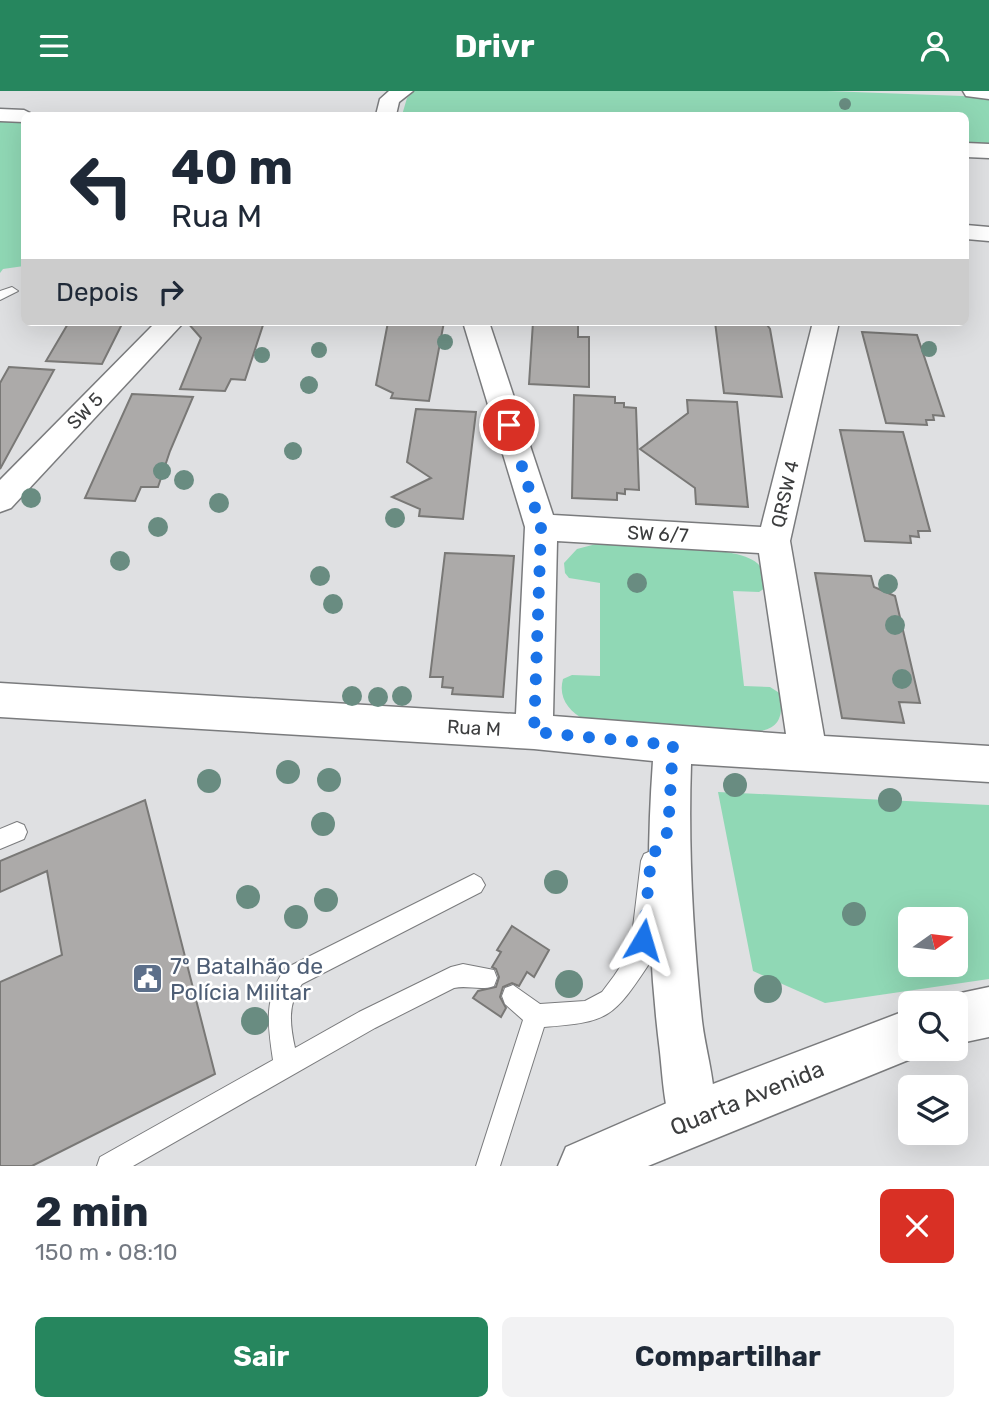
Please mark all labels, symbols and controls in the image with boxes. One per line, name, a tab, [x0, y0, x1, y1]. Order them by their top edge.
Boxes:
icon: menu	[35, 27, 73, 65]
text: Drivr	[454, 27, 535, 65]
icon: person	[916, 27, 954, 65]
text: 40 m	[171, 138, 293, 196]
icon: left	[56, 140, 147, 231]
text: Rua M	[171, 197, 262, 235]
icon: right	[152, 273, 190, 311]
text: Depois	[56, 277, 138, 308]
street label: SW 5	[62, 388, 108, 434]
pin	[479, 395, 539, 455]
icon: arrive	[490, 406, 528, 444]
street label: QRSW 4	[766, 458, 804, 530]
street label: SW 6/7	[627, 521, 690, 547]
street label: Rua M	[446, 715, 502, 741]
position arrow	[606, 903, 680, 977]
north arrow	[898, 907, 968, 977]
map controls	[898, 907, 968, 1145]
place label: 7º Batalhão de Polícia Militar	[170, 952, 323, 1006]
public building icon: 7º Batalhão de Polícia Militar	[130, 962, 164, 996]
button: search	[898, 991, 968, 1061]
street label: Quarta Avenida	[666, 1054, 828, 1142]
button: layers	[898, 1075, 968, 1145]
text: 2 min	[35, 1187, 149, 1237]
button: close	[880, 1189, 954, 1263]
text: 150 m · 08:10	[35, 1238, 178, 1266]
button: Sair	[35, 1317, 488, 1397]
button: Compartilhar	[502, 1317, 954, 1397]

